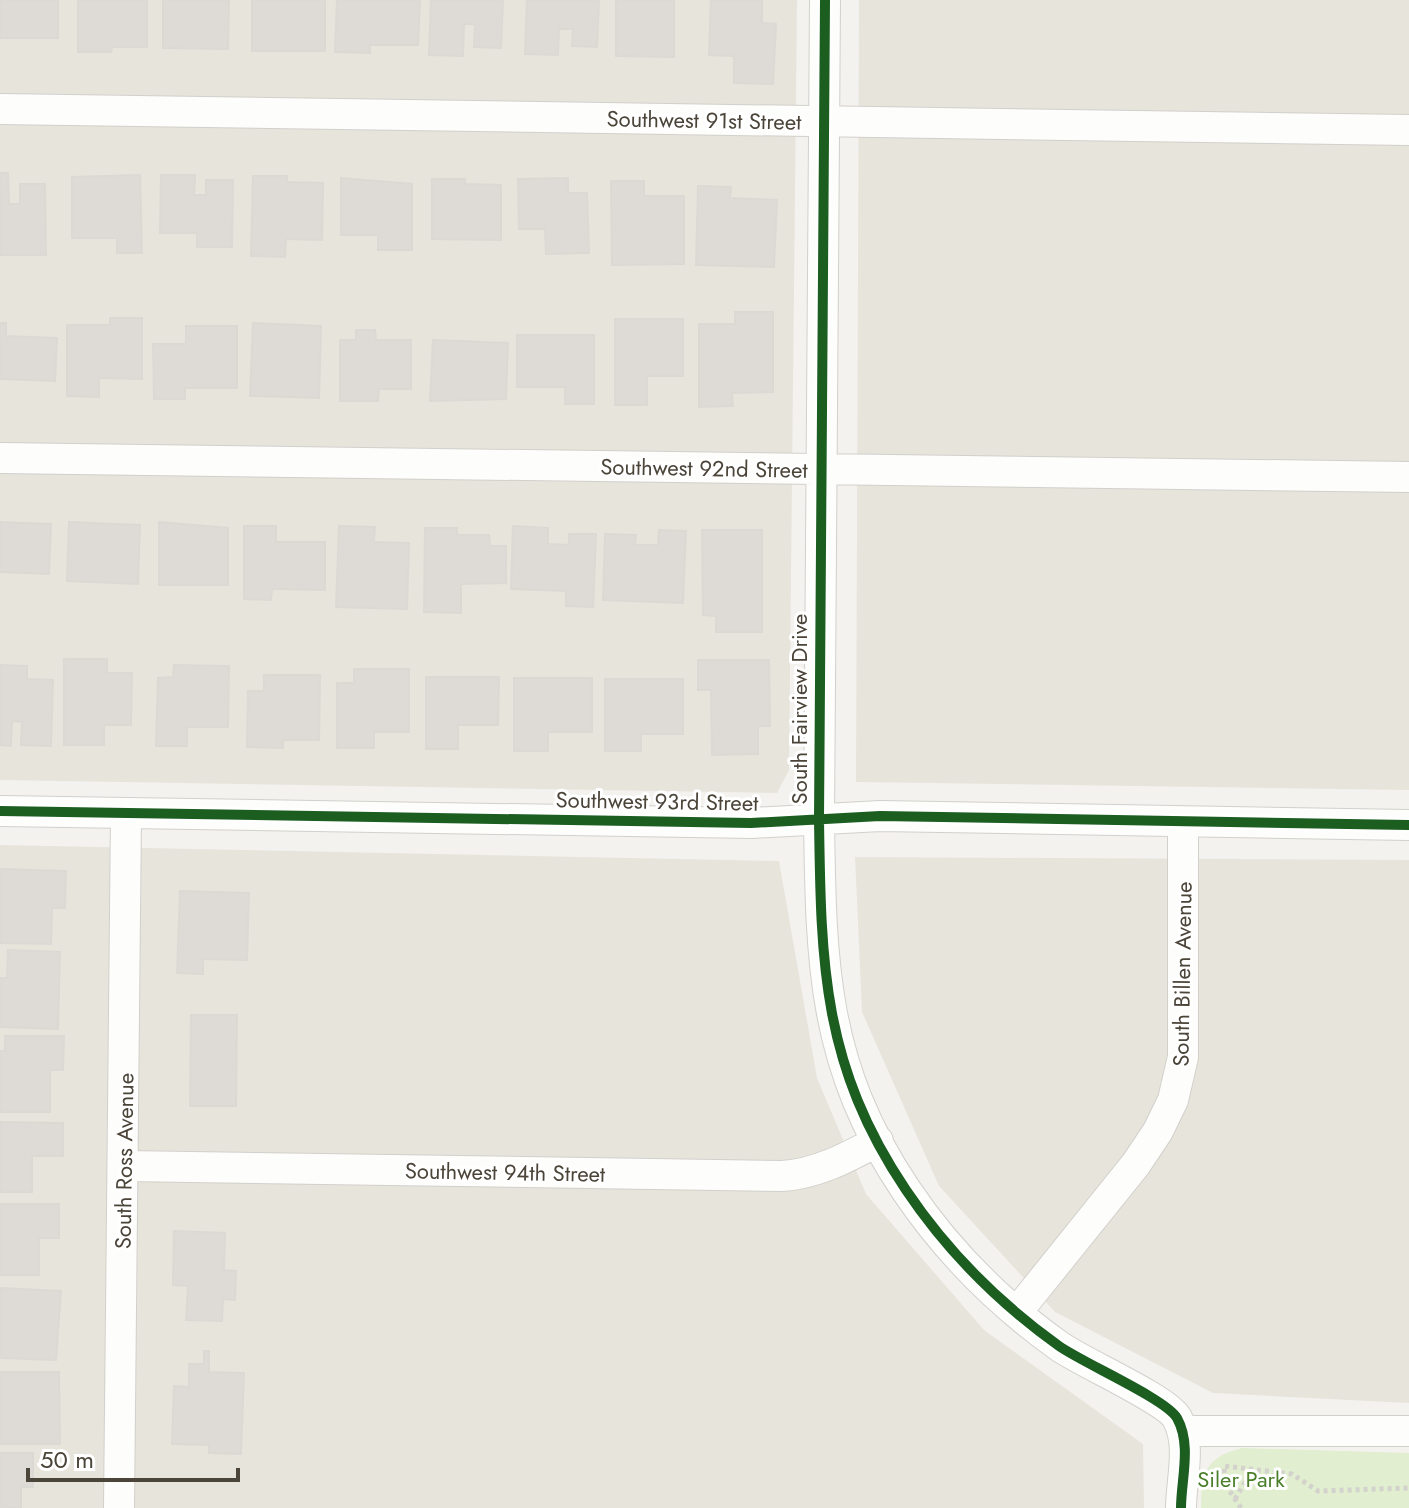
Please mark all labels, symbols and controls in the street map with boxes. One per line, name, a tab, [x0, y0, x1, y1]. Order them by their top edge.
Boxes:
street label: Southwest 91st Street	[606, 102, 802, 138]
street label: Southwest 92nd Street	[600, 450, 809, 486]
street label: South Fairview Drive	[783, 614, 815, 804]
street label: Southwest 93rd Street	[555, 783, 759, 819]
street label: South Billen Avenue	[1164, 881, 1200, 1067]
street label: South Ross Avenue	[106, 1073, 142, 1249]
street label: Southwest 94th Street	[405, 1154, 606, 1190]
scale bar	[28, 1432, 238, 1482]
text: 50 m	[40, 1442, 94, 1477]
park label: Siler Park	[1197, 1463, 1285, 1495]

